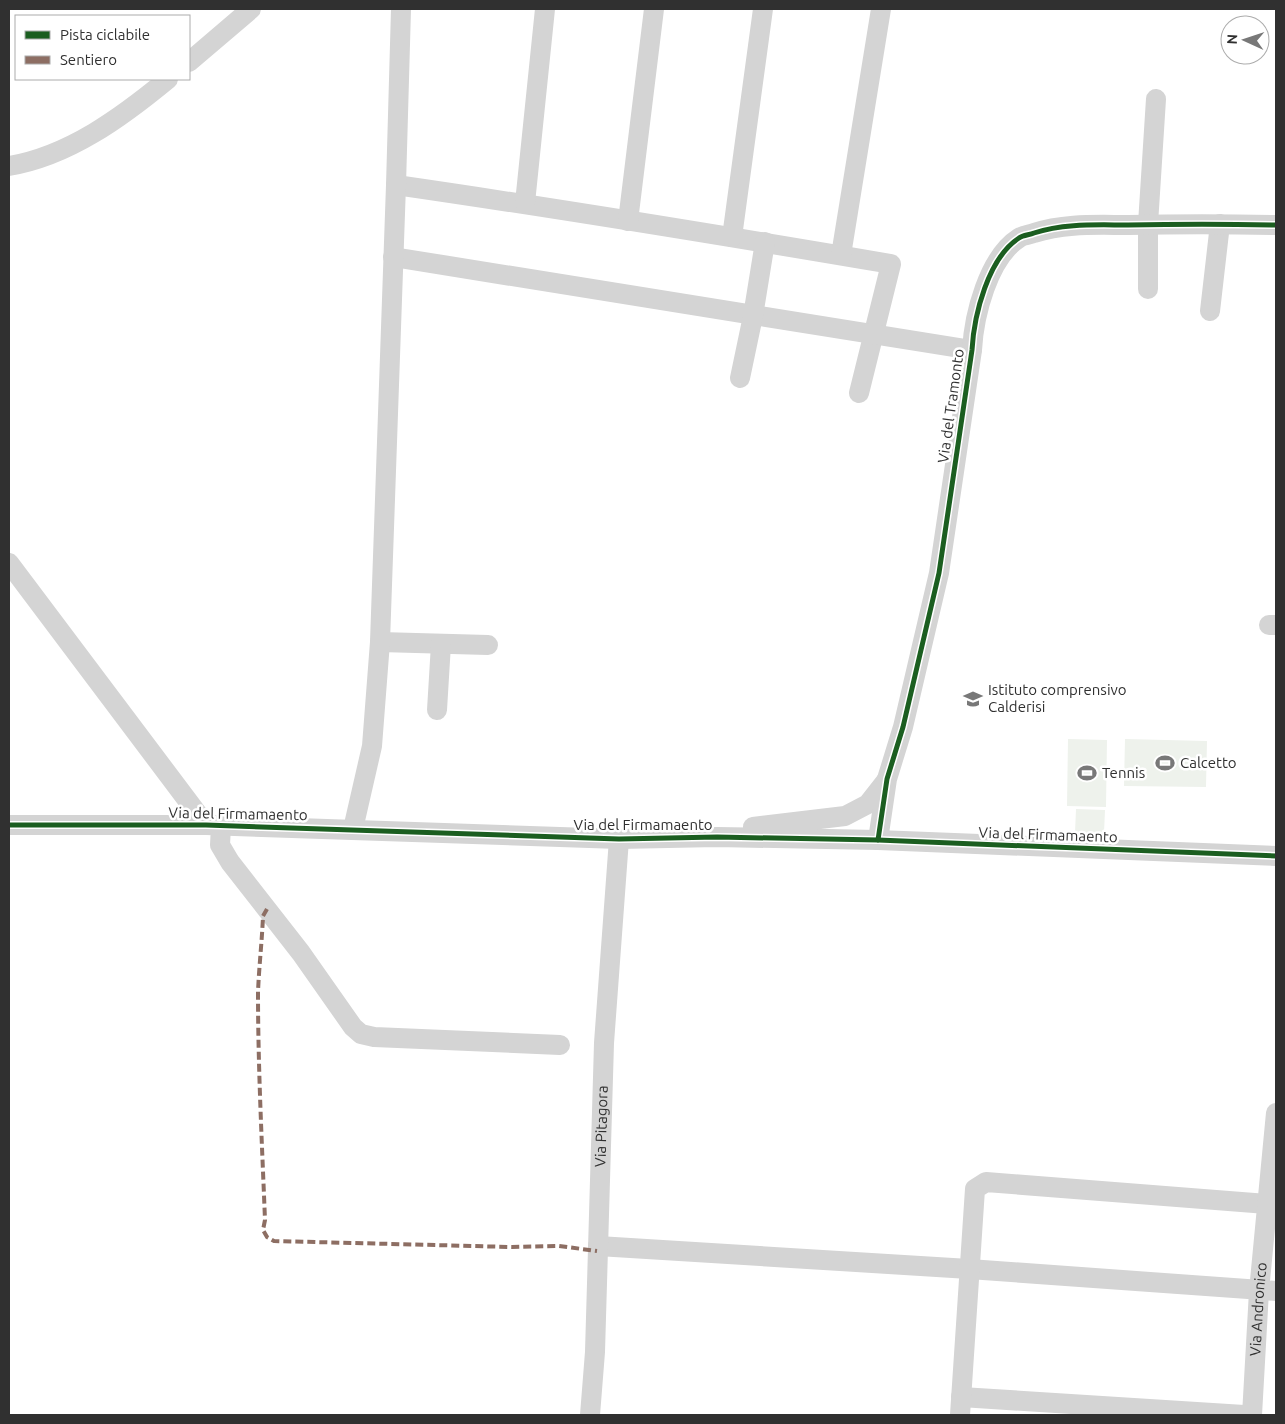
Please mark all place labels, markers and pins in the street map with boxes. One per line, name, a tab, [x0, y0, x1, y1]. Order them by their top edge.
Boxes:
place label: Istituto comprensivo Calderisi	[988, 681, 1127, 715]
school or university icon: Istituto comprensivo Calderisi	[962, 688, 984, 710]
sports icon: Calcetto	[1154, 752, 1176, 774]
place label: Calcetto	[1180, 754, 1237, 771]
sports icon: Tennis	[1076, 762, 1098, 784]
place label: Tennis	[1102, 764, 1145, 781]

